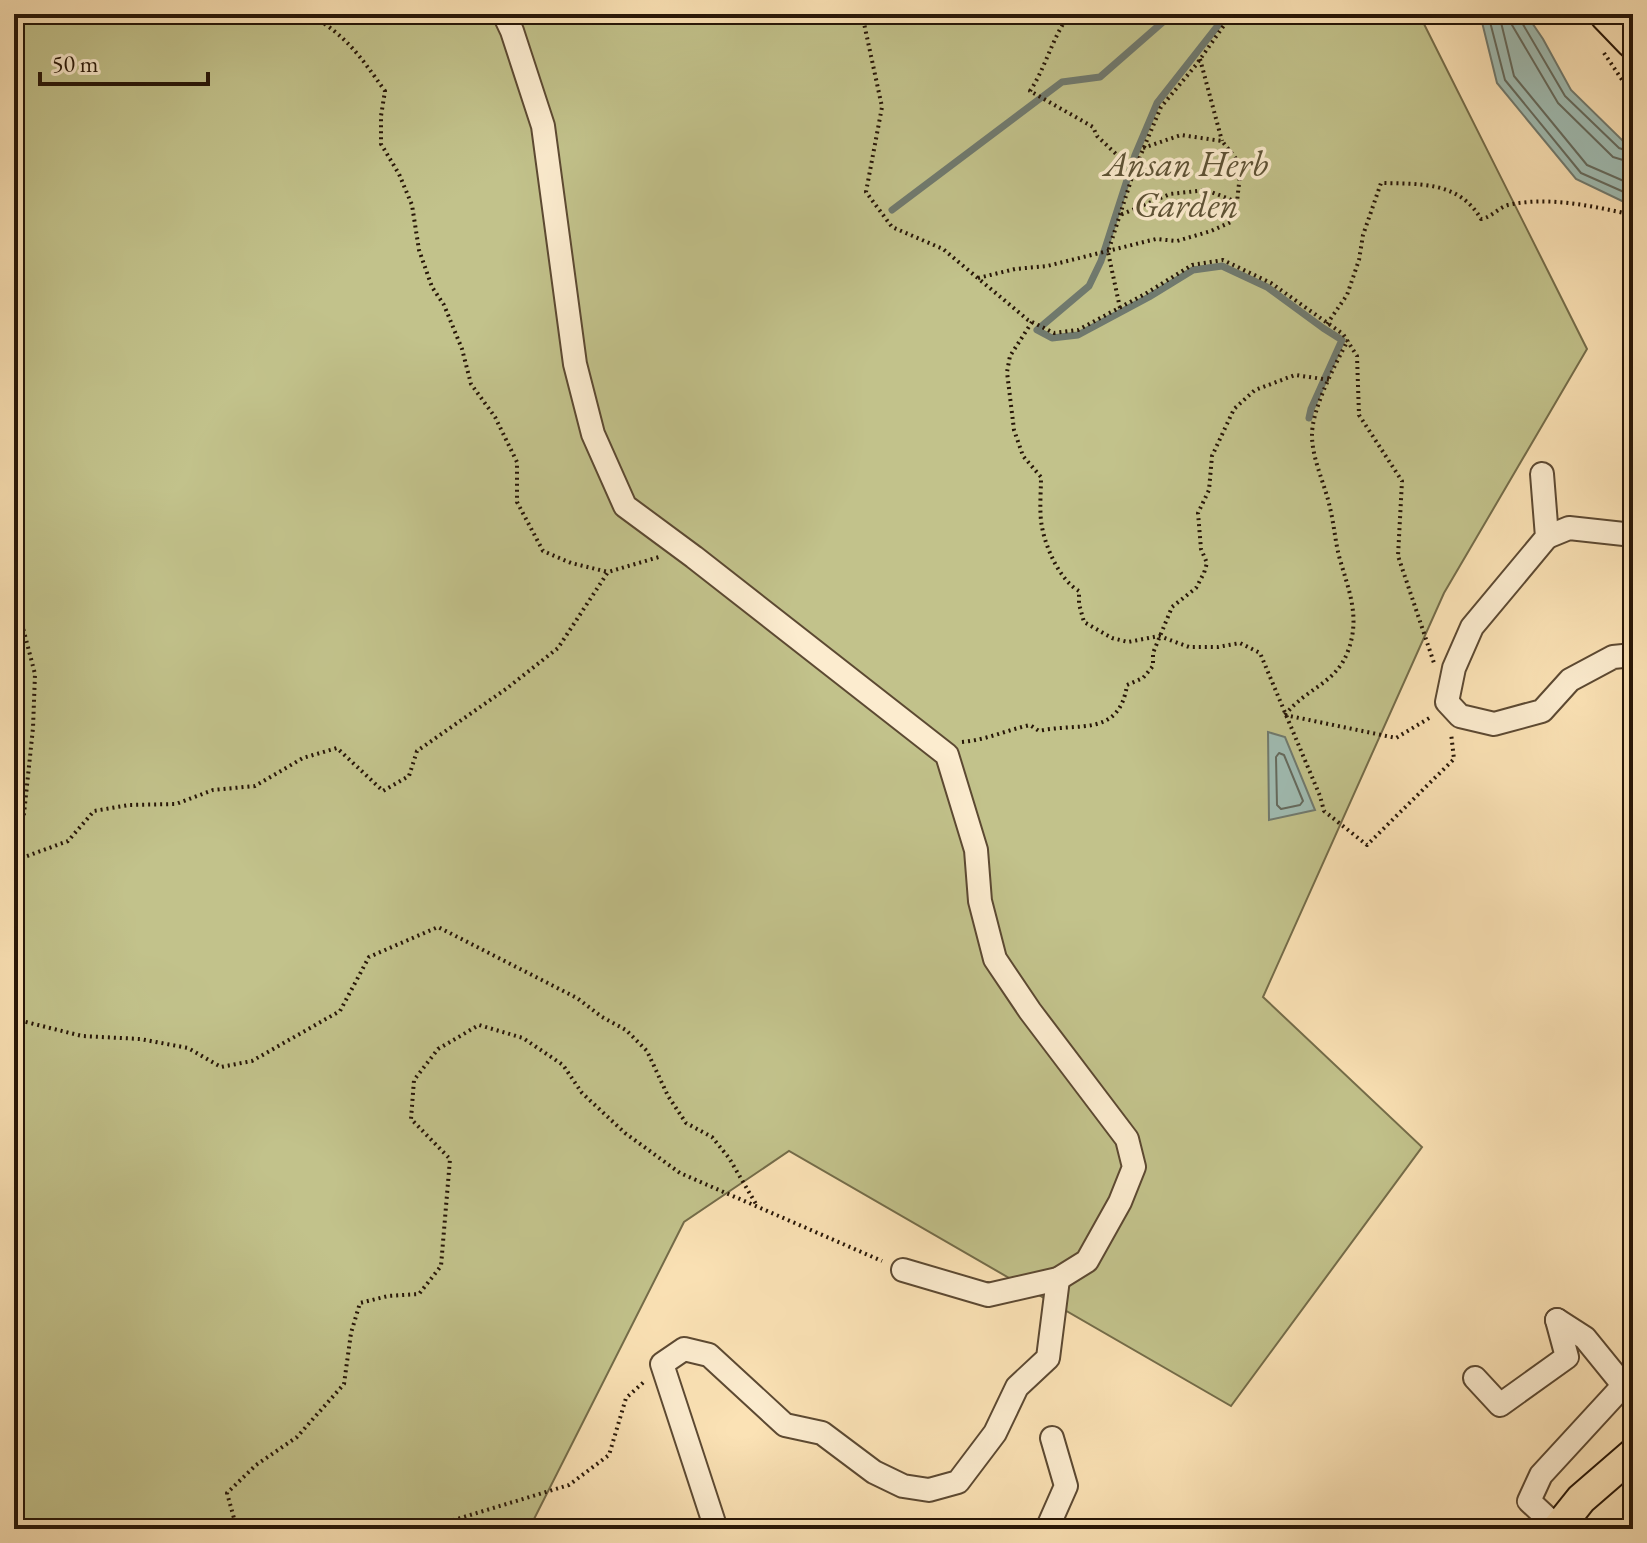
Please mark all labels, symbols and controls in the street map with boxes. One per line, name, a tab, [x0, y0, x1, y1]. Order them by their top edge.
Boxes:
scale bar	[40, 36, 208, 86]
text: 50 m	[52, 48, 99, 79]
park label: Ansan Herb Garden	[1101, 140, 1268, 228]

